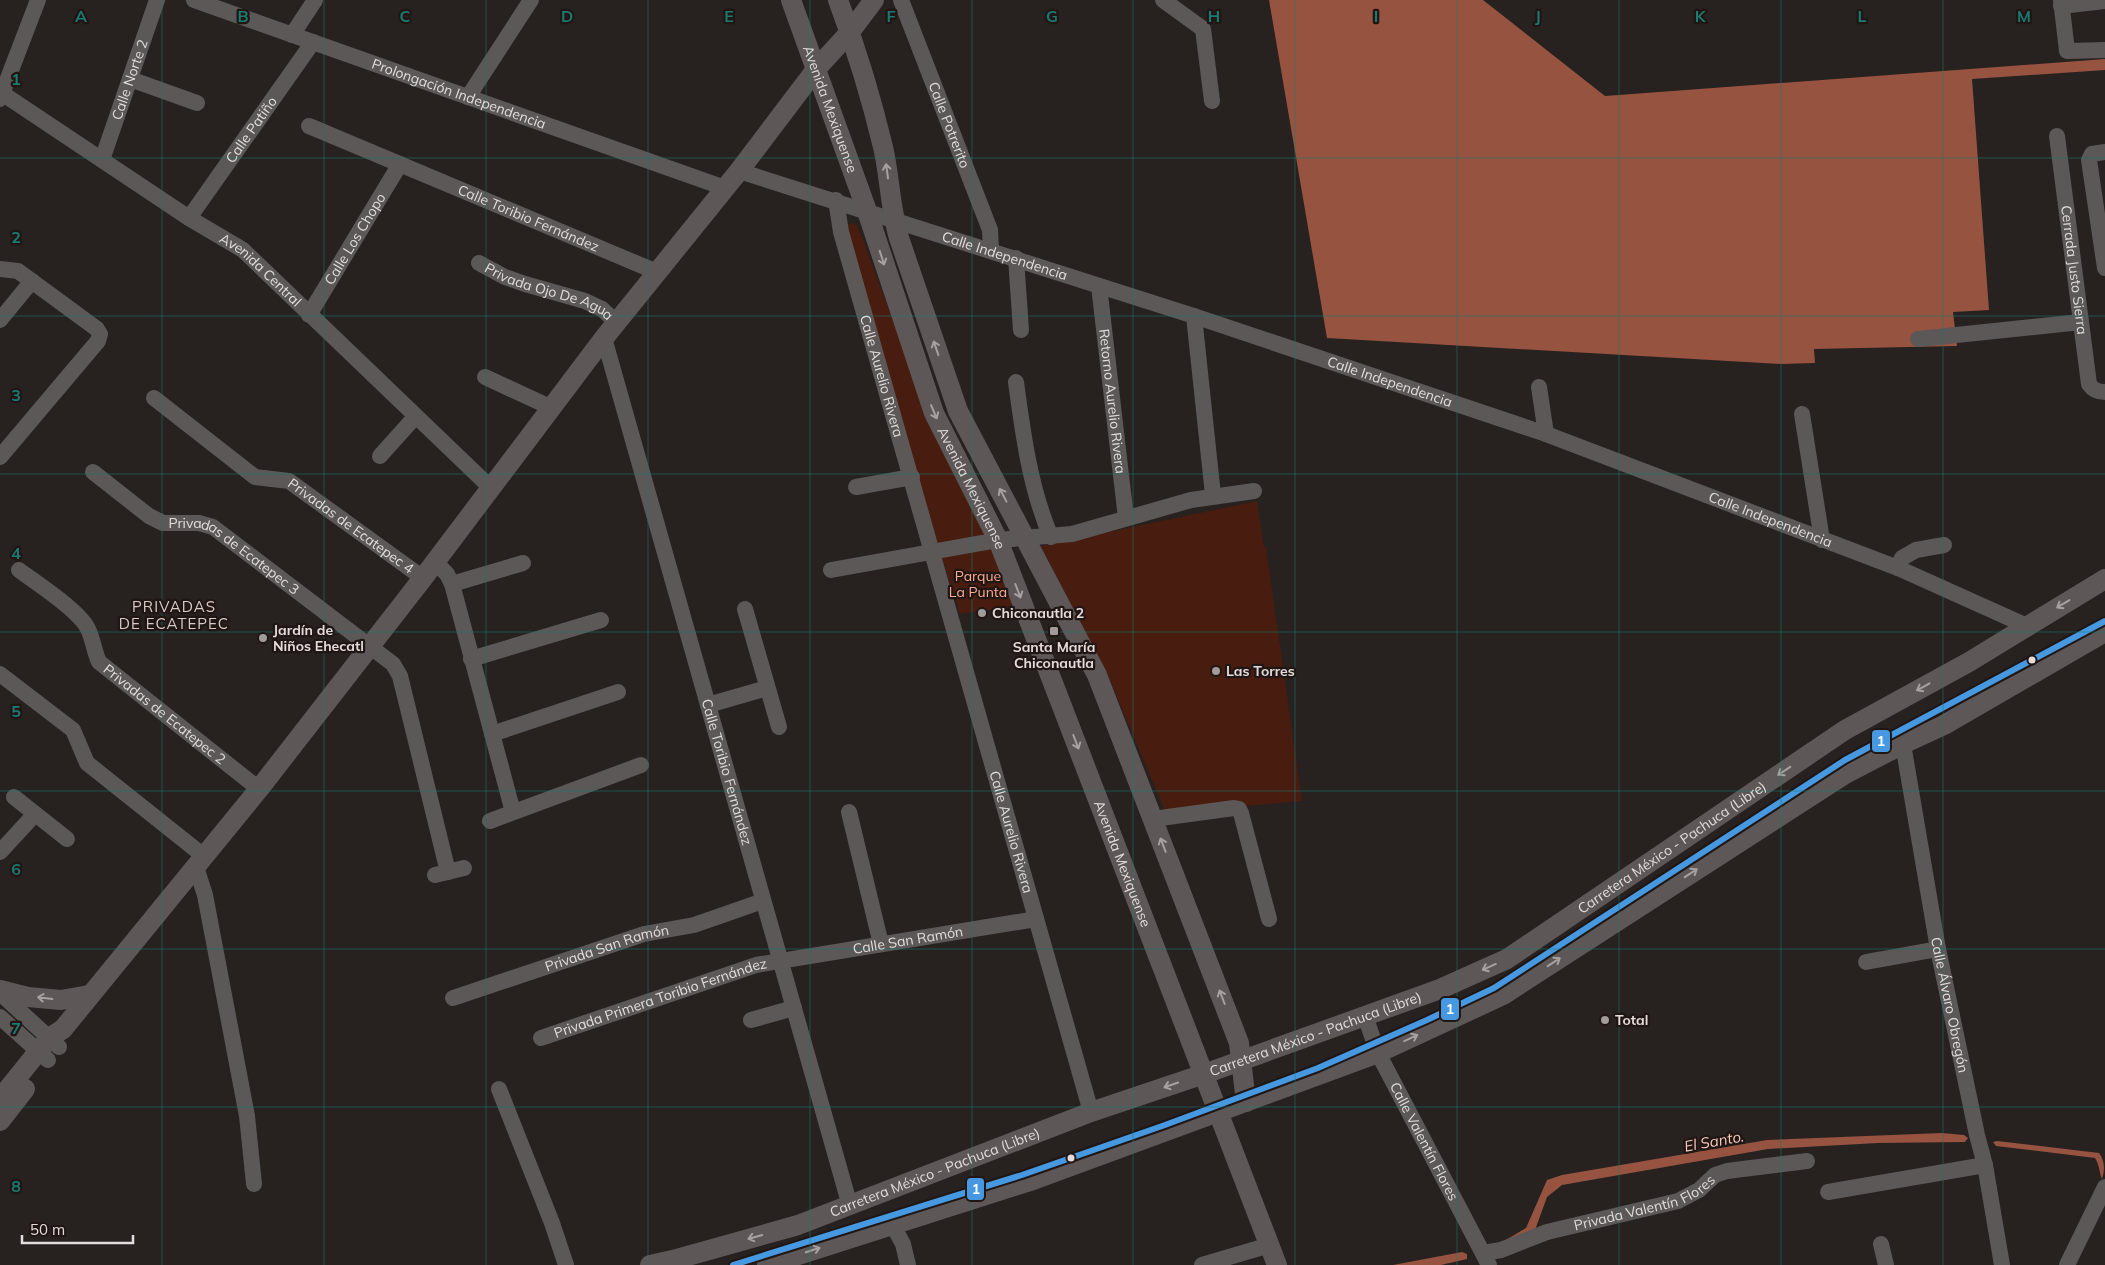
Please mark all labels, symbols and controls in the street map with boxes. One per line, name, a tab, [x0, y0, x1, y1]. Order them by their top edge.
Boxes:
text: A	[75, 6, 87, 26]
text: B	[237, 6, 249, 26]
text: C	[400, 6, 411, 26]
text: D	[561, 6, 573, 26]
text: E	[724, 6, 734, 26]
text: F	[886, 6, 896, 26]
text: G	[1046, 6, 1058, 26]
text: H	[1208, 6, 1220, 26]
text: I	[1374, 6, 1378, 26]
text: J	[1535, 6, 1541, 26]
text: K	[1695, 6, 1707, 26]
text: L	[1858, 6, 1867, 26]
text: M	[2017, 6, 2031, 26]
street label: Calle Norte 2	[107, 37, 152, 122]
street label: Avenida Mexiquense	[799, 43, 862, 175]
street label: Prolongación Independencia	[369, 55, 548, 133]
text: 1	[11, 69, 21, 89]
street label: Calle Potrerito	[924, 79, 974, 171]
street label: Calle Patiño	[222, 93, 281, 167]
one-way arrow	[881, 163, 891, 179]
street label: Calle Toribio Fernández	[455, 180, 602, 256]
street label: Calle Los Chopo	[320, 190, 390, 288]
street label: Cerrada Justo Sierra	[2057, 204, 2092, 335]
text: 2	[11, 227, 21, 247]
street label: Calle Independencia	[940, 227, 1070, 284]
street label: Avenida Central	[216, 229, 305, 310]
one-way arrow	[878, 249, 888, 265]
street label: Privada Ojo De Agua	[482, 259, 617, 324]
street label: Calle Aurelio Rivera	[856, 313, 908, 439]
street label: Retorno Aurelio Rivera	[1095, 328, 1130, 475]
one-way arrow	[931, 340, 941, 356]
street label: Calle Independencia	[1325, 352, 1455, 411]
text: 3	[11, 385, 21, 405]
one-way arrow	[930, 404, 940, 419]
street label: Avenida Mexiquense	[934, 424, 1010, 551]
street label: Privadas de Ecatepec 4	[284, 474, 418, 578]
one-way arrow	[998, 488, 1008, 503]
street label: Calle Independencia	[1706, 488, 1835, 551]
street label: Privadas de Ecatepec 3	[169, 514, 303, 598]
text: 4	[11, 543, 21, 563]
park label: Parque La Punta	[949, 567, 1007, 601]
one-way arrow	[1014, 583, 1023, 598]
district label: PRIVADAS DE ECATEPEC	[119, 597, 229, 633]
one-way arrow	[2057, 600, 2071, 610]
place label: Chiconautla 2	[992, 604, 1084, 622]
marker: Chiconautla 2	[976, 607, 988, 619]
place label: Jardín de Niños Ehecatl	[273, 621, 364, 655]
marker: Santa María Chiconautla	[1048, 625, 1060, 637]
marker: Jardín de Niños Ehecatl	[257, 632, 269, 644]
place label: Santa María Chiconautla	[1013, 638, 1095, 672]
unlabelled marker	[2027, 655, 2037, 665]
street label: Privadas de Ecatepec 2	[100, 660, 229, 768]
place label: Las Torres	[1226, 662, 1295, 680]
marker: Las Torres	[1210, 665, 1222, 677]
one-way arrow	[1916, 682, 1931, 692]
street label: Calle Toribio Fernández	[698, 697, 756, 847]
text: 5	[11, 701, 21, 721]
line badge: 1	[1871, 729, 1891, 753]
text: 1	[1877, 732, 1885, 750]
one-way arrow	[1072, 734, 1081, 749]
one-way arrow	[1778, 766, 1792, 776]
street label: Calle Aurelio Rivera	[985, 769, 1037, 895]
street label: Carretera México - Pachuca (Libre)	[1574, 777, 1770, 917]
street label: Avenida Mexiquense	[1090, 798, 1155, 929]
one-way arrow	[1158, 838, 1167, 854]
text: 6	[11, 859, 21, 879]
one-way arrow	[1683, 868, 1697, 878]
street label: Privada San Ramón	[542, 921, 670, 976]
street label: Calle San Ramón	[852, 922, 964, 958]
street label: Calle Álvaro Obregón	[1927, 936, 1973, 1074]
street label: Privada Primera Toribio Fernández	[552, 954, 768, 1042]
one-way arrow	[1547, 956, 1561, 966]
one-way arrow	[1482, 963, 1497, 973]
street label: Carretera México - Pachuca (Libre)	[1207, 988, 1424, 1080]
one-way arrow	[1217, 990, 1226, 1005]
one-way arrow	[37, 993, 53, 1003]
line badge: 1	[1440, 997, 1460, 1021]
text: 1	[1446, 1000, 1454, 1018]
place label: Total	[1615, 1011, 1648, 1029]
marker: Total	[1599, 1014, 1611, 1026]
text: 7	[11, 1018, 21, 1038]
one-way arrow	[1403, 1032, 1418, 1042]
street label: Calle Valentín Flores	[1386, 1079, 1463, 1204]
one-way arrow	[1163, 1081, 1179, 1091]
street label: Carretera México - Pachuca (Libre)	[827, 1124, 1042, 1221]
water label: El Santo.	[1683, 1126, 1745, 1156]
unlabelled marker	[1066, 1153, 1076, 1163]
street label: Privada Valentín Flores	[1572, 1171, 1719, 1234]
text: 8	[11, 1176, 21, 1196]
line badge: 1	[966, 1177, 985, 1201]
text: 1	[972, 1180, 980, 1198]
scale bar	[22, 1212, 134, 1244]
text: 50 m	[30, 1220, 65, 1239]
one-way arrow	[747, 1232, 763, 1242]
one-way arrow	[805, 1245, 820, 1254]

